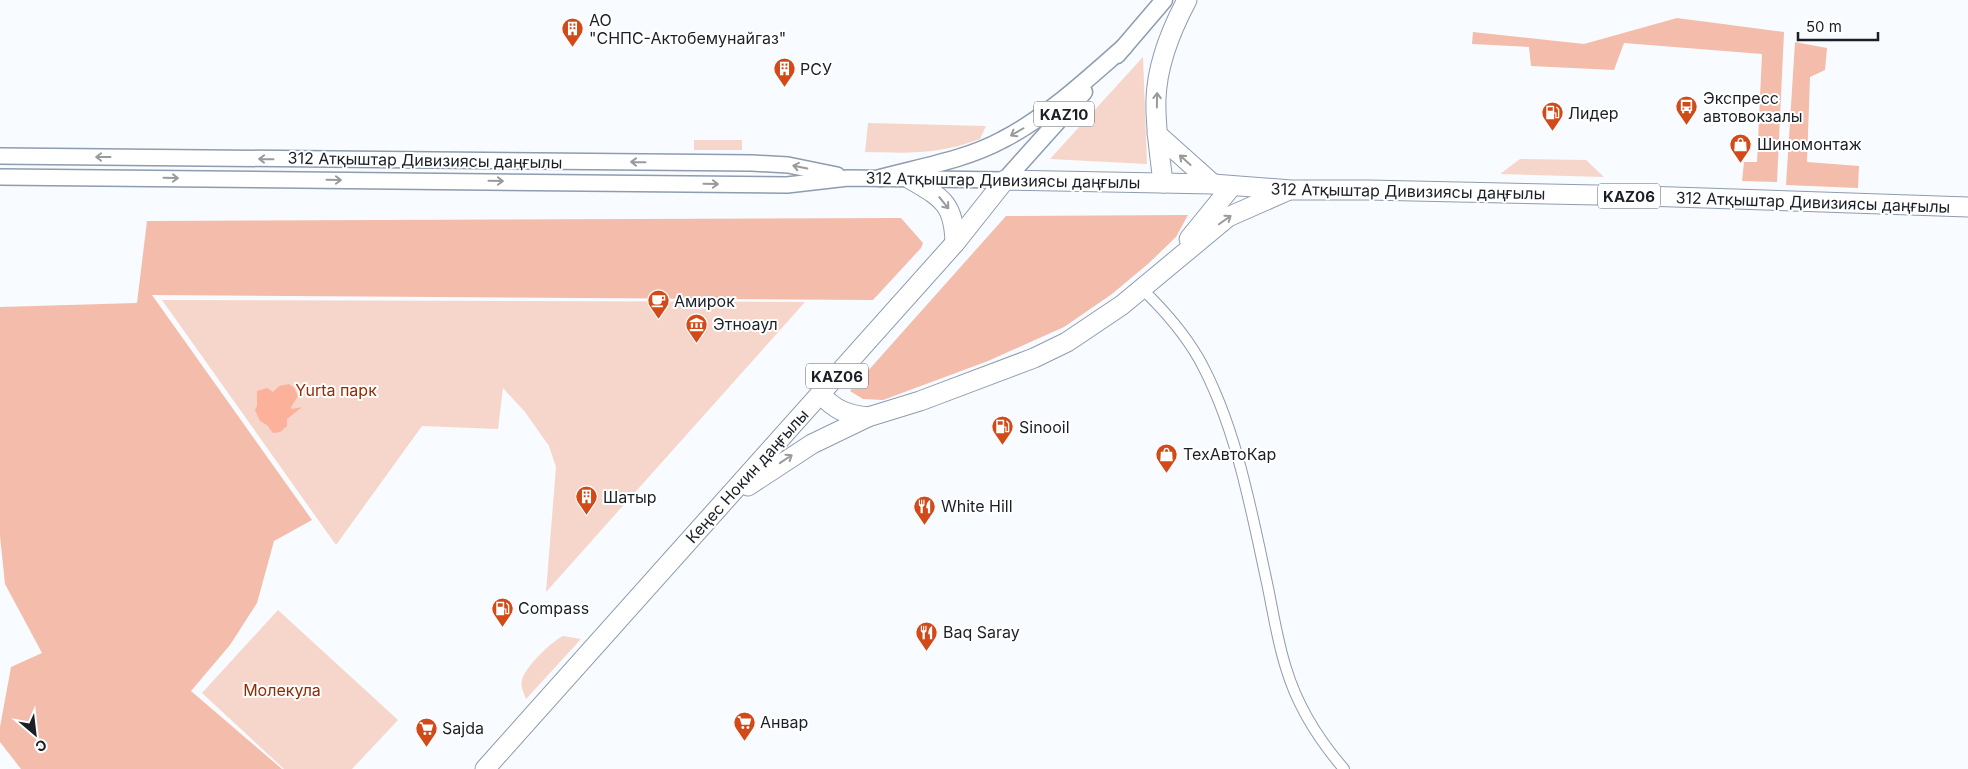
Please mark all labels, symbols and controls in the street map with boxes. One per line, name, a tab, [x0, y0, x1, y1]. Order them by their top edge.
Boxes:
place label: АО "СНПС-Актобемунайгаз"	[589, 10, 786, 48]
scale bar	[1798, 10, 1878, 42]
building icon: АО "СНПС-Актобемунайгаз"	[561, 17, 585, 48]
text: 50 m	[1806, 17, 1842, 36]
building icon: РСУ	[772, 57, 796, 88]
place label: РСУ	[800, 59, 832, 79]
place label: Экспресс автовокзалы	[1703, 88, 1803, 126]
one-way arrow	[1152, 92, 1162, 108]
bus stop icon: Экспресс автовокзалы	[1675, 95, 1699, 126]
fuel station icon: Лидер	[1540, 101, 1564, 132]
road number: KAZ10	[1034, 102, 1094, 126]
place label: Лидер	[1568, 103, 1619, 123]
one-way arrow	[1010, 127, 1024, 137]
shop icon: Шиномонтаж	[1729, 132, 1753, 163]
place label: Шиномонтаж	[1757, 134, 1862, 154]
street label: 312 Атқыштар Дивизиясы даңғылы	[287, 148, 563, 172]
one-way arrow	[95, 152, 112, 162]
one-way arrow	[258, 154, 274, 164]
one-way arrow	[1178, 154, 1191, 166]
one-way arrow	[630, 157, 646, 167]
one-way arrow	[793, 162, 809, 171]
street label: 312 Атқыштар Дивизиясы даңғылы	[865, 168, 1141, 192]
one-way arrow	[162, 173, 179, 183]
one-way arrow	[325, 175, 341, 185]
one-way arrow	[488, 176, 504, 186]
one-way arrow	[702, 179, 719, 189]
street label: 312 Атқыштар Дивизиясы даңғылы	[1270, 179, 1546, 203]
road number: KАZ06	[1598, 184, 1660, 208]
street label: 312 Атқыштар Дивизиясы даңғылы	[1675, 187, 1951, 217]
one-way arrow	[938, 197, 949, 210]
one-way arrow	[1218, 215, 1232, 225]
cafe icon: Амирок	[646, 289, 670, 320]
place label: Амирок	[674, 291, 735, 311]
museum icon: Этноаул	[685, 312, 709, 343]
place label: Этноаул	[713, 314, 778, 334]
road number: KАZ06	[806, 364, 868, 388]
park label: Yurta парк	[295, 380, 377, 400]
street label: Кеңес Нокин даңғылы	[681, 405, 813, 547]
fuel station icon: Sinooil	[991, 415, 1015, 446]
place label: Sinooil	[1019, 417, 1070, 437]
shop icon: ТехАвтоКар	[1155, 442, 1179, 473]
place label: ТехАвтоКар	[1183, 444, 1276, 464]
one-way arrow	[779, 454, 793, 464]
building icon: Шатыр	[575, 485, 599, 516]
place label: Шатыр	[603, 487, 657, 507]
restaurant icon: White Hill	[913, 494, 937, 525]
place label: White Hill	[941, 496, 1013, 516]
fuel station icon: Compass	[490, 596, 514, 627]
place label: Compass	[518, 598, 589, 618]
restaurant icon: Baq Saray	[915, 620, 939, 651]
place label: Baq Saray	[943, 622, 1020, 642]
park label: Молекула	[243, 680, 321, 700]
north arrow	[10, 709, 60, 759]
supermarket icon: Анвар	[732, 710, 756, 741]
place label: Анвар	[760, 712, 808, 732]
supermarket icon: Sajda	[414, 716, 438, 747]
place label: Sajda	[442, 718, 484, 738]
text: С	[33, 736, 50, 756]

